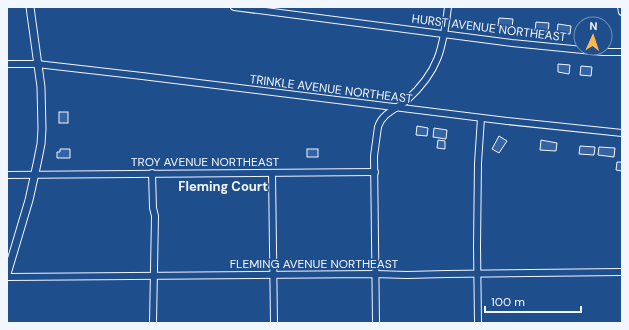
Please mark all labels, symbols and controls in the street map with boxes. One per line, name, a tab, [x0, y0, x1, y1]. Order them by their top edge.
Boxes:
street label: HURST AVENUE NORTHEAST	[411, 11, 567, 45]
north arrow	[573, 16, 613, 56]
text: N	[589, 19, 598, 33]
street label: TRINKLE AVENUE NORTHEAST	[249, 71, 414, 107]
street label: TROY AVENUE NORTHEAST	[131, 154, 279, 170]
district label: Fleming Court	[178, 178, 268, 195]
street label: FLEMING AVENUE NORTHEAST	[230, 256, 399, 272]
scale bar	[485, 288, 581, 314]
text: 100 m	[491, 294, 525, 310]

